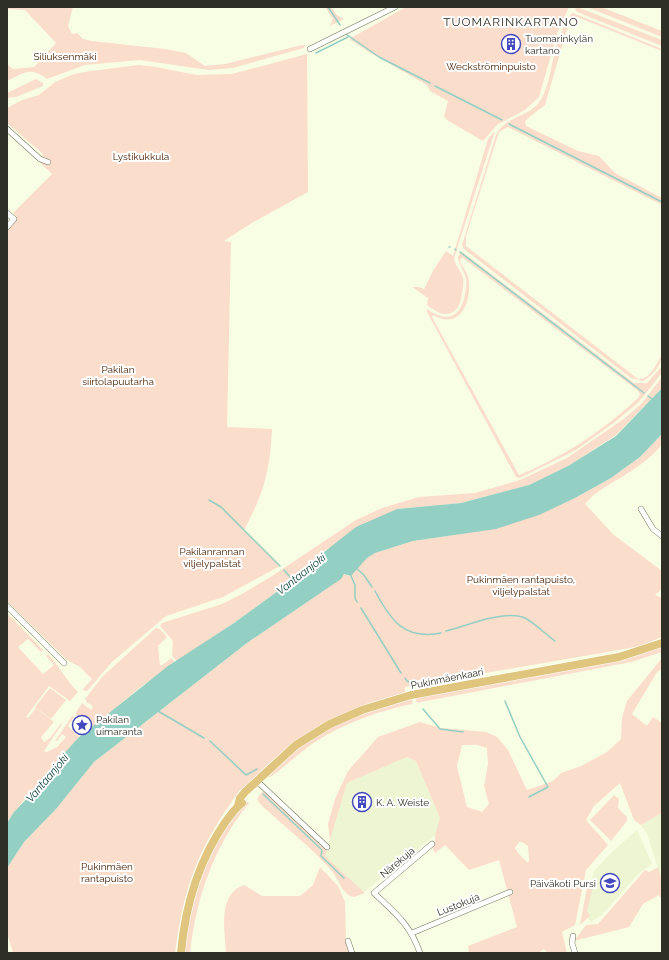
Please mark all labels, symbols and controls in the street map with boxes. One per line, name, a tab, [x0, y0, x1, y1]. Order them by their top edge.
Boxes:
district label: TUOMARINKARTANO	[443, 15, 579, 29]
building icon: Tuomarinkylän kartano	[500, 33, 522, 55]
place label: Tuomarinkylän kartano	[525, 33, 593, 56]
park label: Siliuksenmäki	[33, 51, 97, 62]
park label: Weckströminpuisto	[446, 61, 536, 72]
park label: Lystikukkula	[113, 151, 169, 162]
park label: Pakilan siirtolapuutarha	[82, 364, 154, 387]
park label: Pakilanrannan viljelypalstat	[180, 546, 245, 569]
water label: Vantaanjoki	[274, 551, 329, 598]
park label: Pukinmäen rantapuisto, viljelypalstat	[467, 574, 575, 597]
street label: Pukinmäenkaari	[410, 666, 484, 691]
place icon: Pakilan uimaranta	[71, 714, 93, 736]
place label: Pakilan uimaranta	[96, 714, 142, 737]
water label: Vantaanjoki	[23, 751, 72, 805]
building icon: K. A. Weiste	[351, 791, 373, 813]
place label: K. A. Weiste	[376, 797, 429, 808]
street label: Närekuja	[378, 845, 417, 880]
park label: Pukinmäen rantapuisto	[81, 861, 133, 884]
school or university icon: Päiväkoti Pursi	[599, 872, 621, 894]
place label: Päiväkoti Pursi	[530, 878, 596, 889]
street label: Lustokuja	[435, 891, 481, 918]

